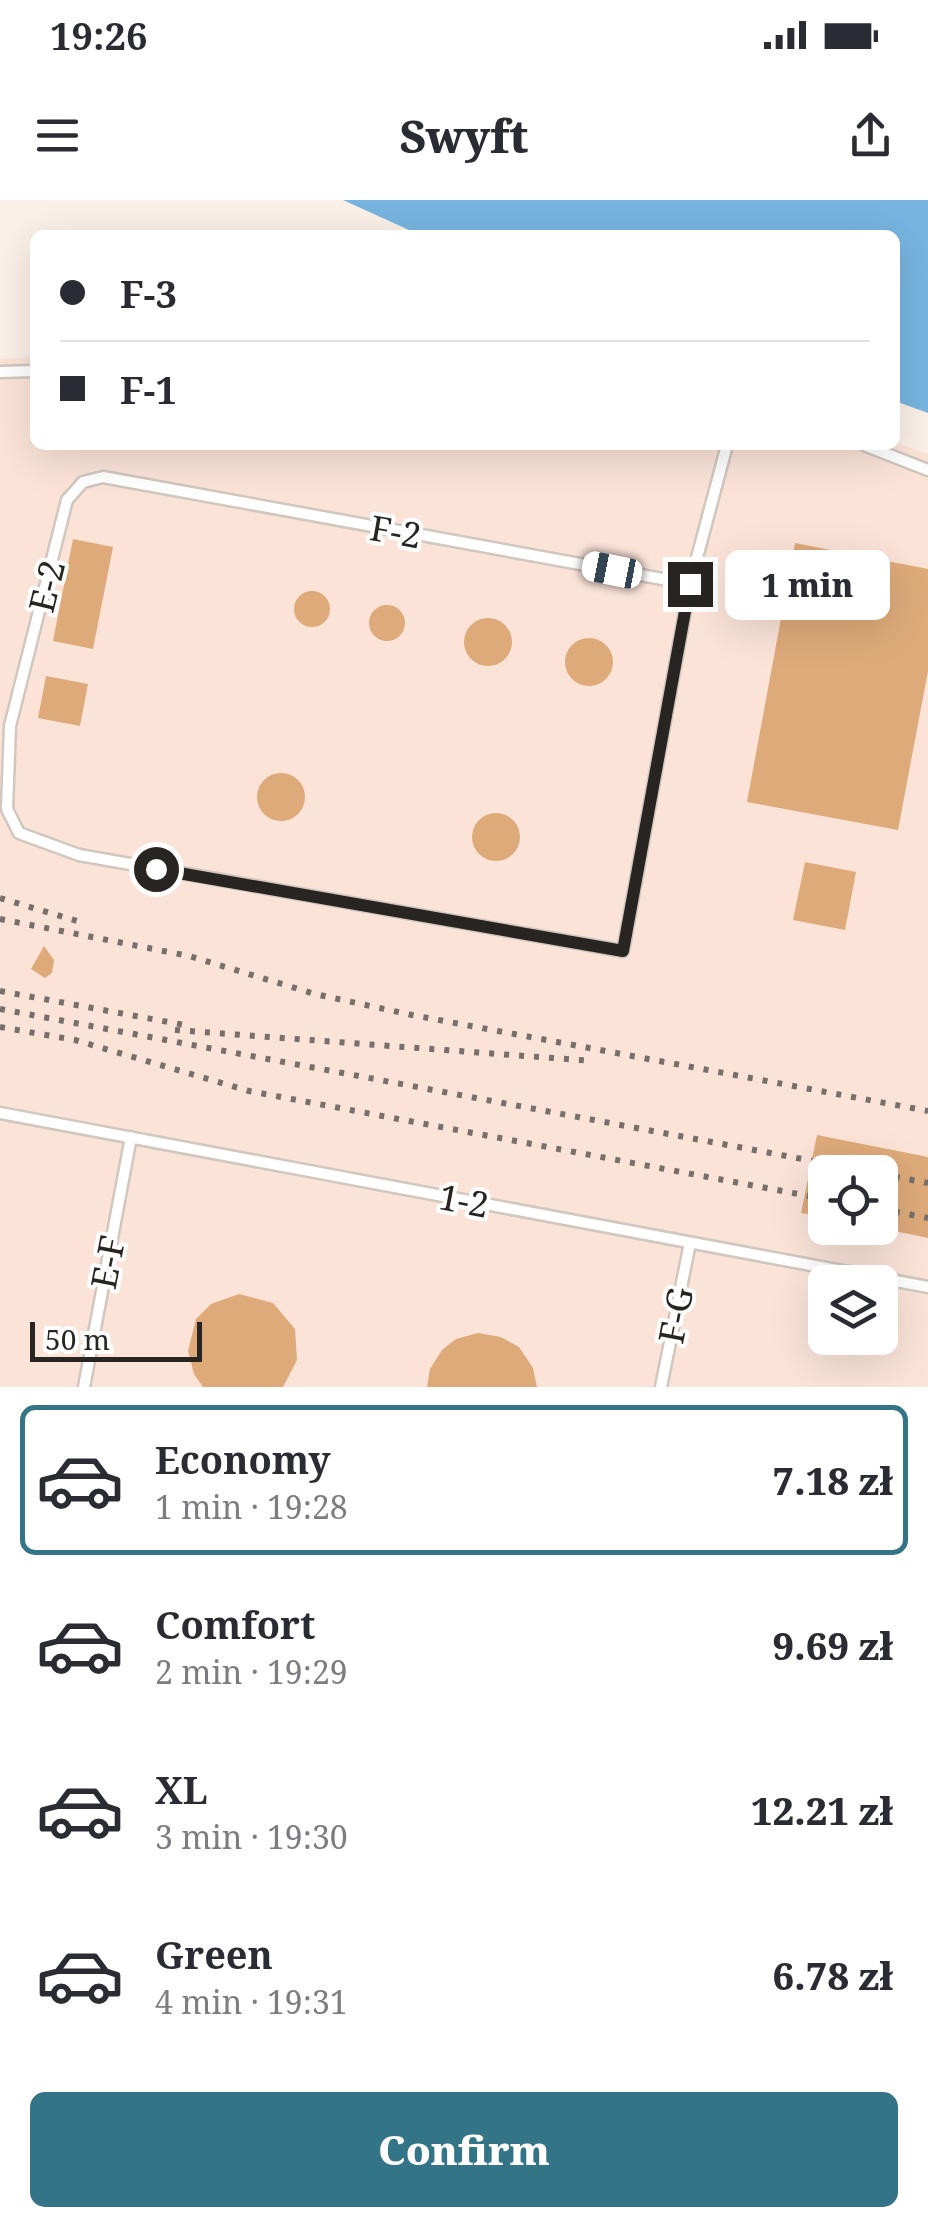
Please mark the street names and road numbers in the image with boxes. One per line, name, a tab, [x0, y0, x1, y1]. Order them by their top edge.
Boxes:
street label: F-2	[367, 503, 425, 559]
street label: E-2	[17, 555, 75, 617]
street label: 1-2	[435, 1172, 493, 1228]
street label: E-F	[79, 1231, 135, 1293]
street label: F-G	[647, 1283, 703, 1347]

